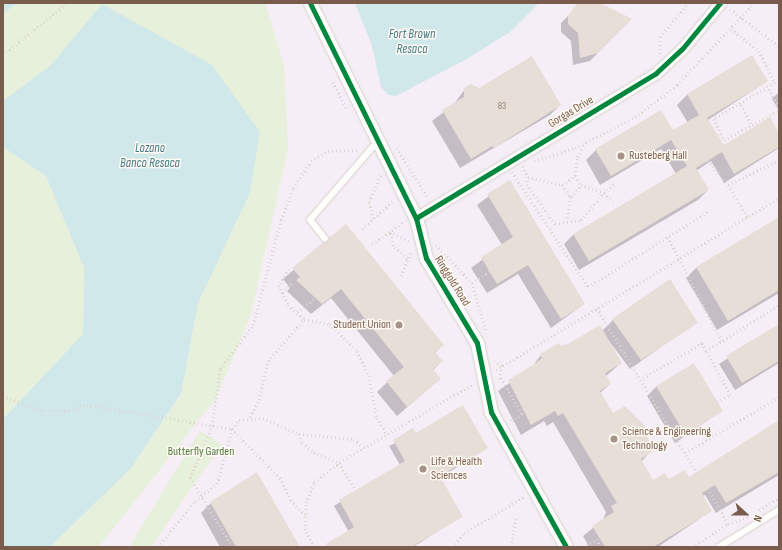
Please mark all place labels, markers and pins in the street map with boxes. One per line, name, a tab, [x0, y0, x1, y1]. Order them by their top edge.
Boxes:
place label: Rusteberg Hall	[629, 149, 687, 163]
marker: Rusteberg Hall	[616, 151, 626, 161]
place label: Student Union	[333, 318, 391, 332]
marker: Student Union	[394, 320, 404, 330]
place label: Science & Engineering Technology	[622, 425, 711, 453]
marker: Science & Engineering Technology	[609, 434, 619, 444]
place label: Life & Health Sciences	[431, 455, 482, 483]
marker: Life & Health Sciences	[418, 464, 428, 474]

